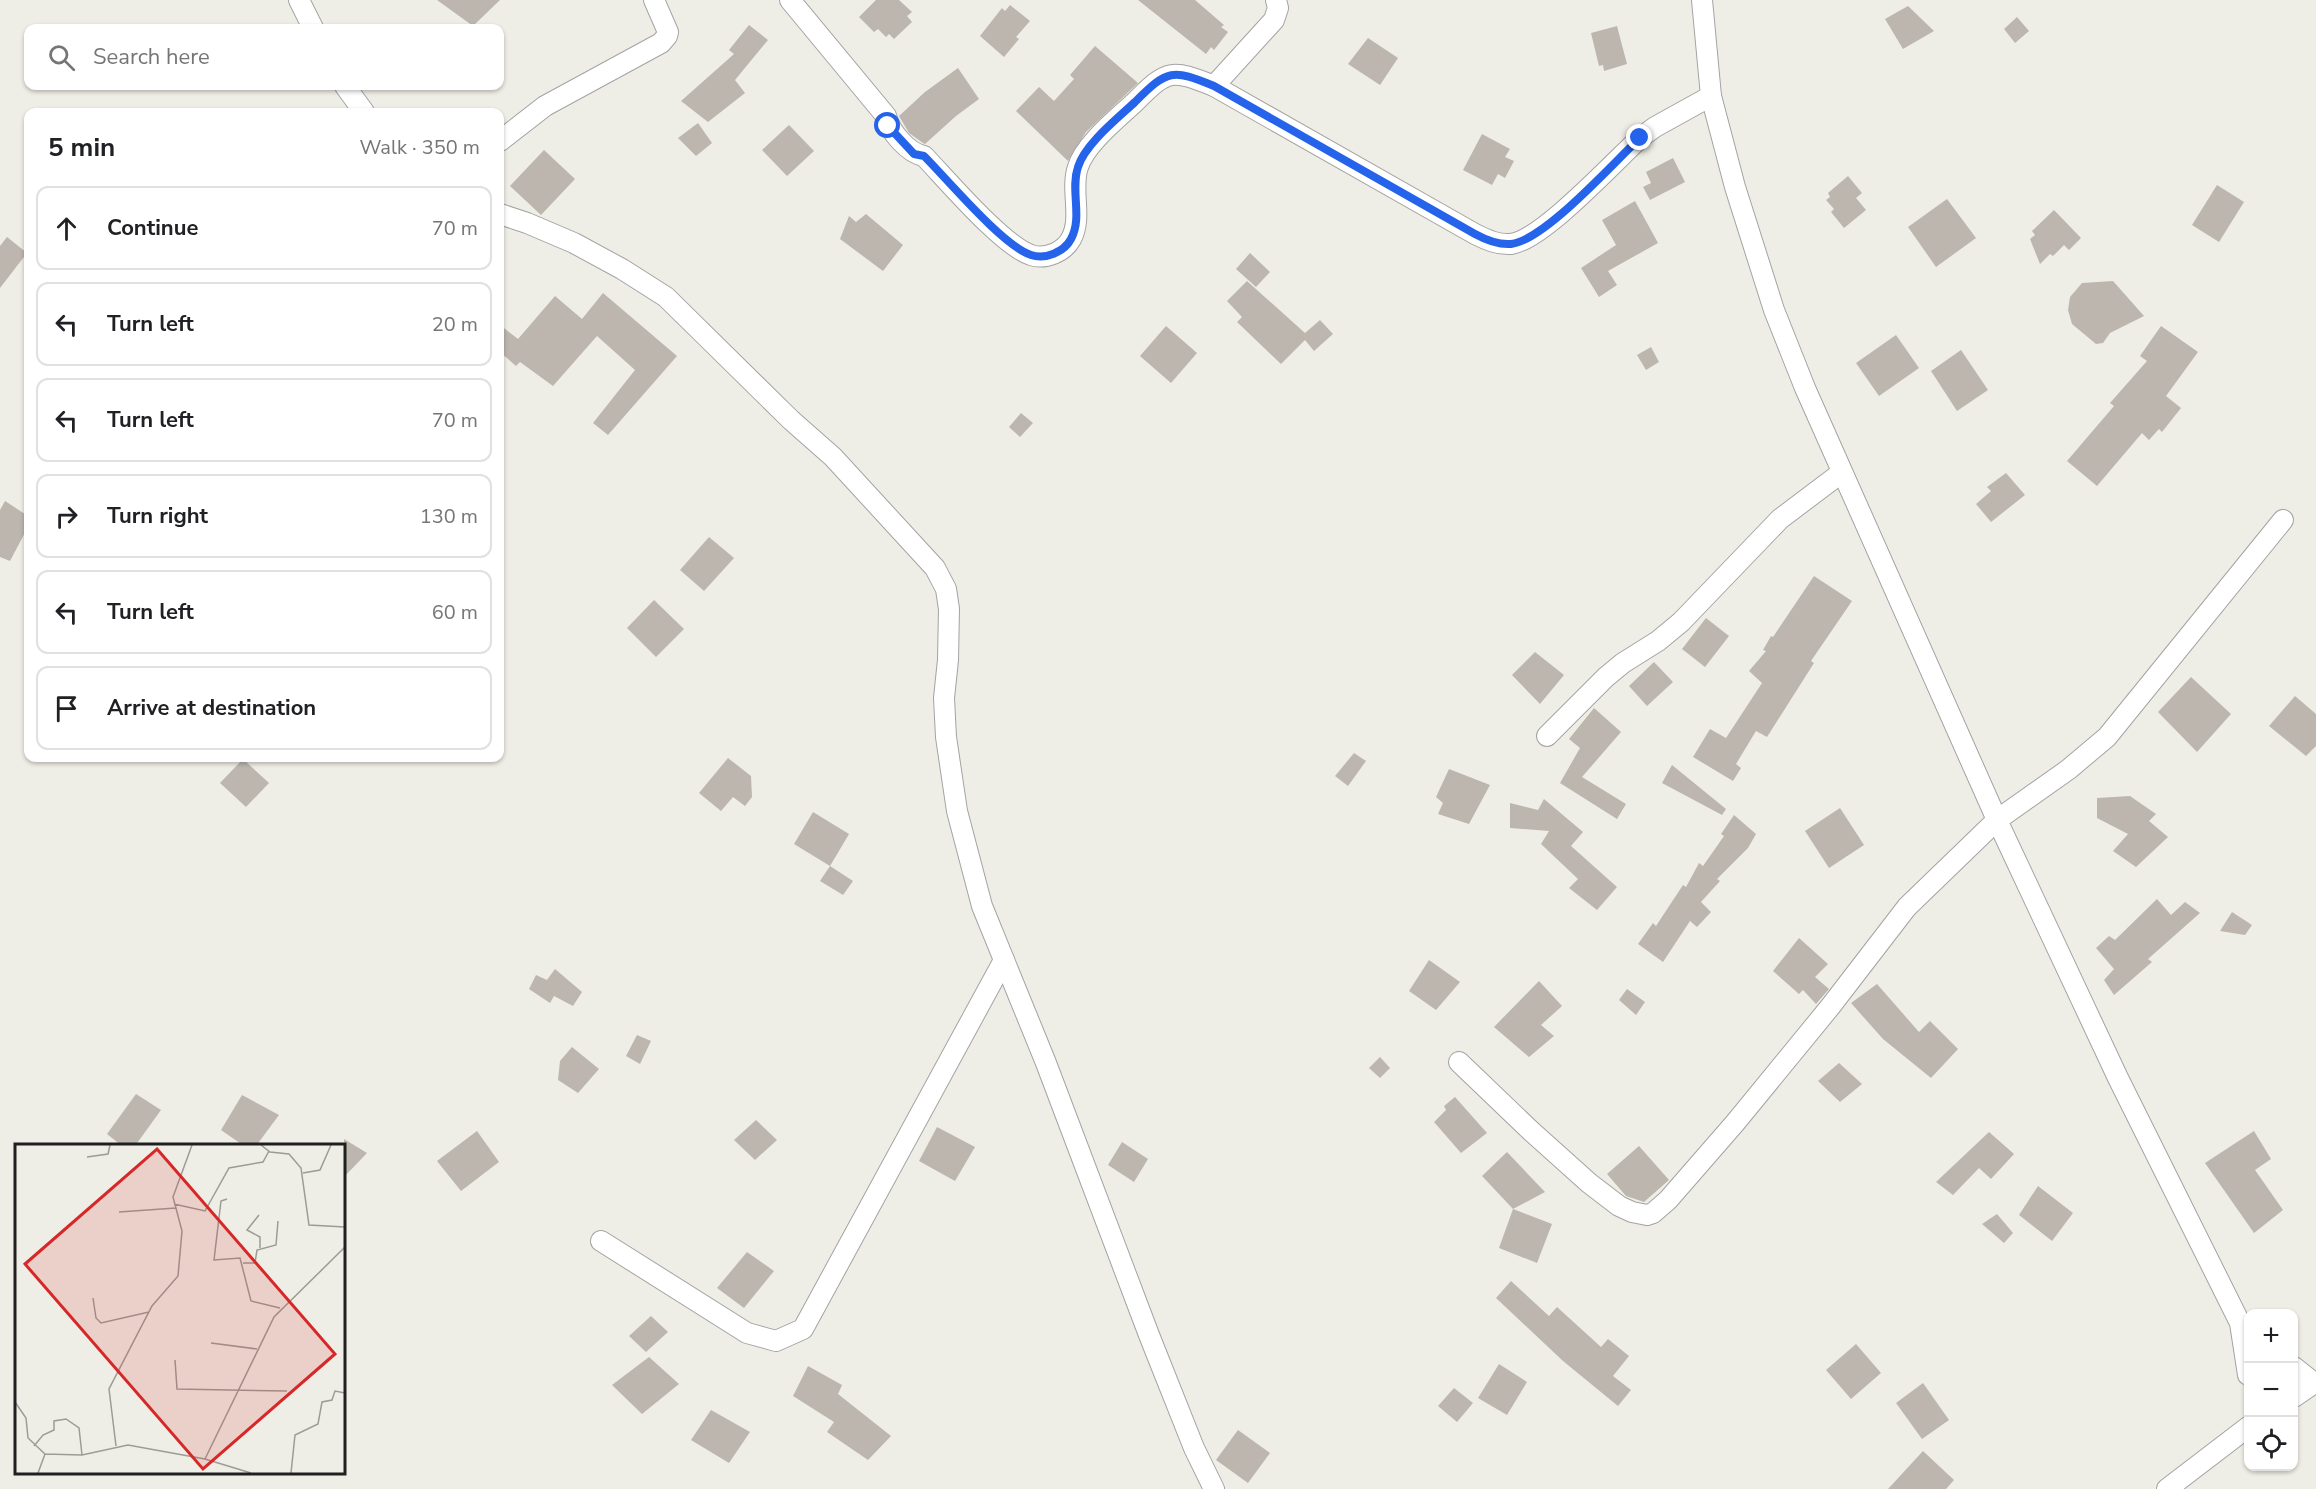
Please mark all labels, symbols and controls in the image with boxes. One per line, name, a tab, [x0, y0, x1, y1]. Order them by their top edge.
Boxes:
search box	[24, 24, 504, 90]
icon: search	[45, 41, 78, 74]
text: Search here	[93, 42, 210, 72]
route start	[874, 112, 900, 138]
route end	[1626, 124, 1652, 150]
text: 5 min	[48, 130, 115, 165]
text: Walk · 350 m	[360, 134, 480, 161]
icon: ahead	[50, 212, 83, 245]
text: Continue	[107, 213, 198, 243]
text: 70 m	[432, 215, 478, 242]
icon: left	[50, 308, 83, 341]
text: Turn left	[107, 309, 194, 339]
text: 20 m	[432, 311, 478, 338]
icon: left	[50, 404, 83, 437]
text: Turn left	[107, 405, 194, 435]
text: 70 m	[432, 407, 478, 434]
icon: right	[50, 500, 83, 533]
text: Turn right	[107, 501, 208, 531]
text: 130 m	[420, 503, 478, 530]
icon: left	[50, 596, 83, 629]
text: Turn left	[107, 597, 194, 627]
text: 60 m	[432, 599, 478, 626]
icon: arrive	[50, 692, 83, 725]
text: Arrive at destination	[107, 693, 316, 723]
inset map	[15, 1144, 345, 1474]
map controls	[2244, 1309, 2298, 1471]
button: +	[2244, 1309, 2298, 1363]
button: −	[2244, 1363, 2298, 1417]
button: locate	[2244, 1417, 2298, 1471]

